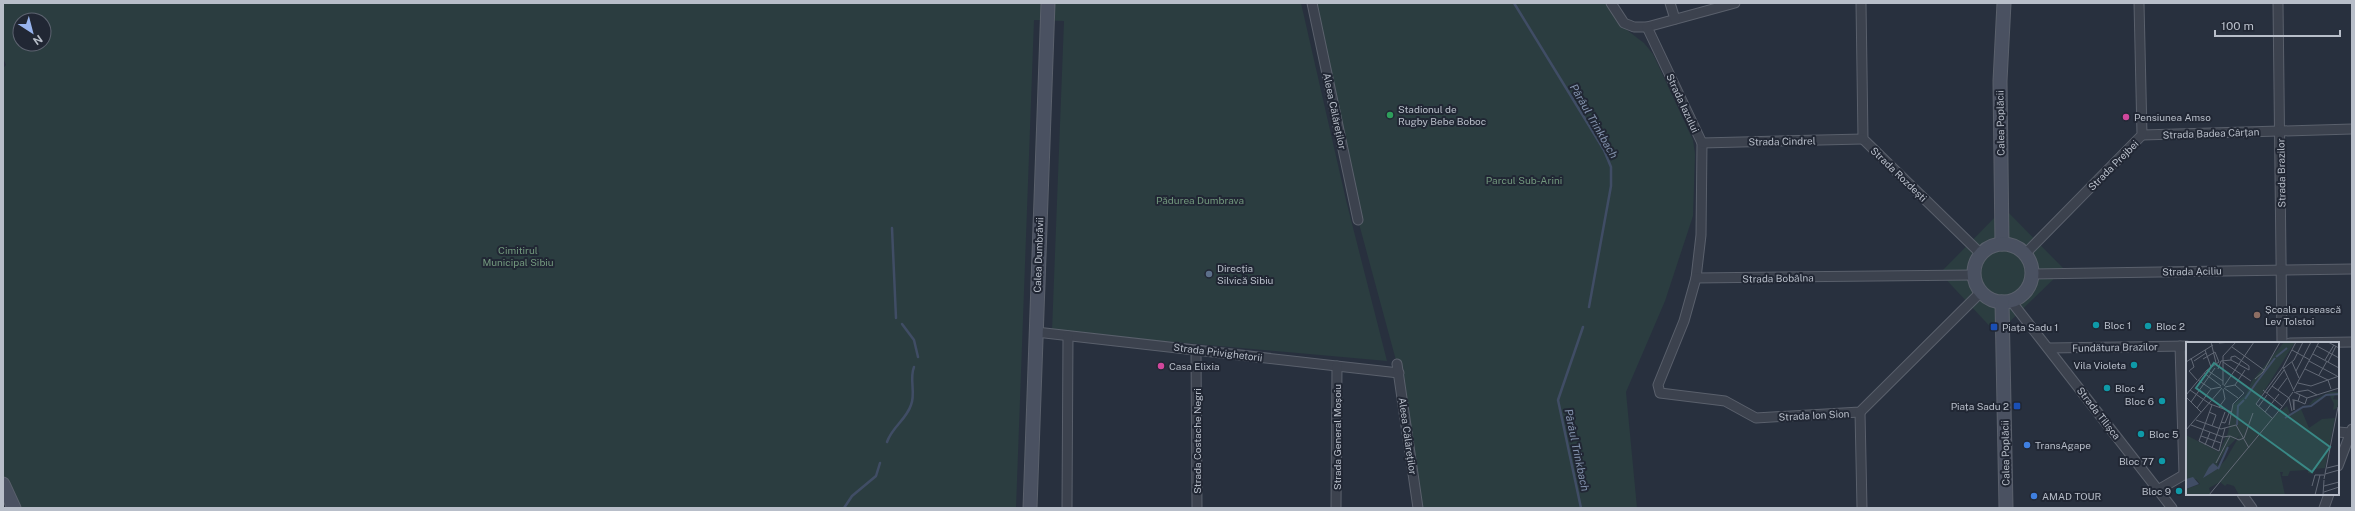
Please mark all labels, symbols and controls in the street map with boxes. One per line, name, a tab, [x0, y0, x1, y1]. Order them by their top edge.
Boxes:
north arrow	[12, 12, 52, 52]
scale bar	[2215, 12, 2340, 38]
text: 100 m	[2221, 19, 2254, 33]
text: N	[31, 33, 45, 47]
street label: Aleea Călăreților	[1321, 72, 1349, 150]
street label: Strada Iazului	[1664, 72, 1702, 134]
water label: Pârâul Trinkbach	[1568, 82, 1620, 160]
street label: Calea Poplăcii	[1993, 90, 2007, 156]
place label: Stadionul de Rugby Bebe Boboc	[1398, 103, 1486, 127]
marker: Stadionul de Rugby Bebe Boboc	[1385, 110, 1395, 120]
place label: Pensiunea Amso	[2134, 111, 2211, 123]
marker: Pensiunea Amso	[2121, 112, 2131, 122]
street label: Strada Badea Cârțan	[2163, 125, 2260, 141]
street label: Strada Cindrel	[1748, 134, 1816, 148]
street label: Strada Prejbei	[2085, 137, 2141, 193]
street label: Strada Brazilor	[2274, 138, 2288, 208]
street label: Strada Rozdești	[1868, 144, 1930, 204]
park label: Parcul Sub-Arini	[1486, 174, 1562, 186]
park label: Pădurea Dumbrava	[1156, 194, 1244, 206]
street label: Calea Dumbrăvii	[1031, 217, 1045, 293]
park label: Cimitirul Municipal Sibiu	[482, 244, 554, 268]
place label: Direcția Silvică Sibiu	[1217, 262, 1274, 286]
street label: Strada Aciliu	[2162, 264, 2222, 278]
marker: Direcția Silvică Sibiu	[1204, 269, 1214, 279]
street label: Strada Bobâlna	[1742, 271, 1814, 285]
place label: Școala rusească Lev Tolstoi	[2265, 303, 2341, 327]
marker: Școala rusească Lev Tolstoi	[2252, 310, 2262, 320]
place label: Bloc 1	[2104, 319, 2131, 331]
marker: Bloc 1	[2091, 320, 2101, 330]
place label: Bloc 2	[2156, 320, 2185, 332]
place label: Piața Sadu 1	[2002, 321, 2058, 333]
marker: Bloc 2	[2143, 321, 2153, 331]
marker: Piața Sadu 1	[1989, 322, 1999, 332]
street label: Fundătura Brazilor	[2072, 340, 2158, 354]
street label: Strada Privighetorii	[1173, 341, 1263, 363]
inset map	[2186, 342, 2339, 495]
place label: Vila Violeta	[2074, 359, 2126, 371]
place label: Casa Elixia	[1169, 360, 1220, 372]
marker: Vila Violeta	[2129, 360, 2139, 370]
marker: Casa Elixia	[1156, 361, 1166, 371]
place label: Bloc 4	[2115, 382, 2144, 394]
marker: Bloc 4	[2102, 383, 2112, 393]
street label: Strada General Moșoiu	[1331, 384, 1343, 490]
street label: Strada Tilișca	[2075, 384, 2123, 442]
street label: Strada Costache Negri	[1191, 388, 1203, 494]
place label: Bloc 6	[2125, 395, 2154, 407]
marker: Bloc 6	[2157, 396, 2167, 406]
street label: Aleea Călăreților	[1397, 397, 1419, 476]
place label: Piața Sadu 2	[1951, 400, 2009, 412]
marker: Piața Sadu 2	[2012, 401, 2022, 411]
street label: Strada Ion Sion	[1778, 407, 1850, 423]
water label: Pârâul Trinkbach	[1562, 408, 1592, 492]
street label: Calea Poplăcii	[1998, 420, 2012, 486]
place label: Bloc 5	[2149, 428, 2178, 440]
marker: Bloc 5	[2136, 429, 2146, 439]
place label: TransAgape	[2035, 439, 2091, 451]
marker: TransAgape	[2022, 440, 2032, 450]
place label: Bloc 77	[2119, 455, 2154, 467]
marker: Bloc 77	[2157, 456, 2167, 466]
place label: Bloc 9	[2142, 485, 2171, 497]
marker: Bloc 9	[2174, 486, 2184, 496]
place label: AMAD TOUR	[2042, 490, 2101, 502]
marker: AMAD TOUR	[2029, 491, 2039, 501]

